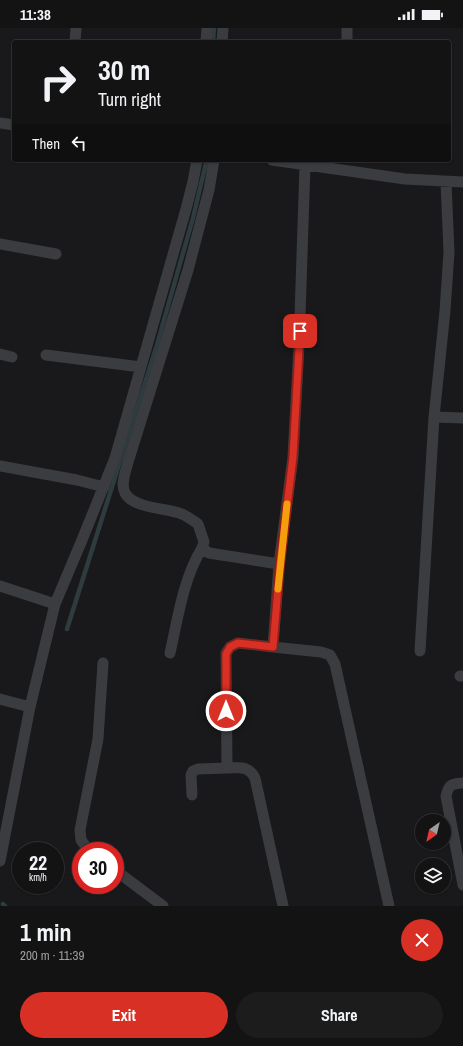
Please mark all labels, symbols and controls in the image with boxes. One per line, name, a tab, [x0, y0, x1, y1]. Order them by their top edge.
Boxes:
text: 11:38	[20, 4, 51, 25]
text: 30 m	[98, 51, 150, 89]
icon: right	[32, 56, 84, 108]
text: Turn right	[98, 87, 161, 112]
icon: left	[68, 132, 90, 154]
text: Then	[32, 133, 60, 154]
pin	[283, 314, 317, 348]
icon: arrive	[289, 320, 311, 342]
position arrow	[205, 690, 247, 732]
north arrow	[415, 814, 451, 850]
map controls	[415, 814, 451, 894]
speed limit sign: 30	[72, 842, 124, 894]
text: 22	[29, 849, 47, 876]
button: layers	[415, 858, 451, 894]
text: km/h	[29, 871, 47, 884]
text: 1 min	[20, 916, 71, 948]
button: close	[401, 919, 443, 961]
text: 200 m · 11:39	[20, 947, 84, 964]
button: Exit	[20, 992, 228, 1038]
button: Share	[236, 992, 443, 1038]

